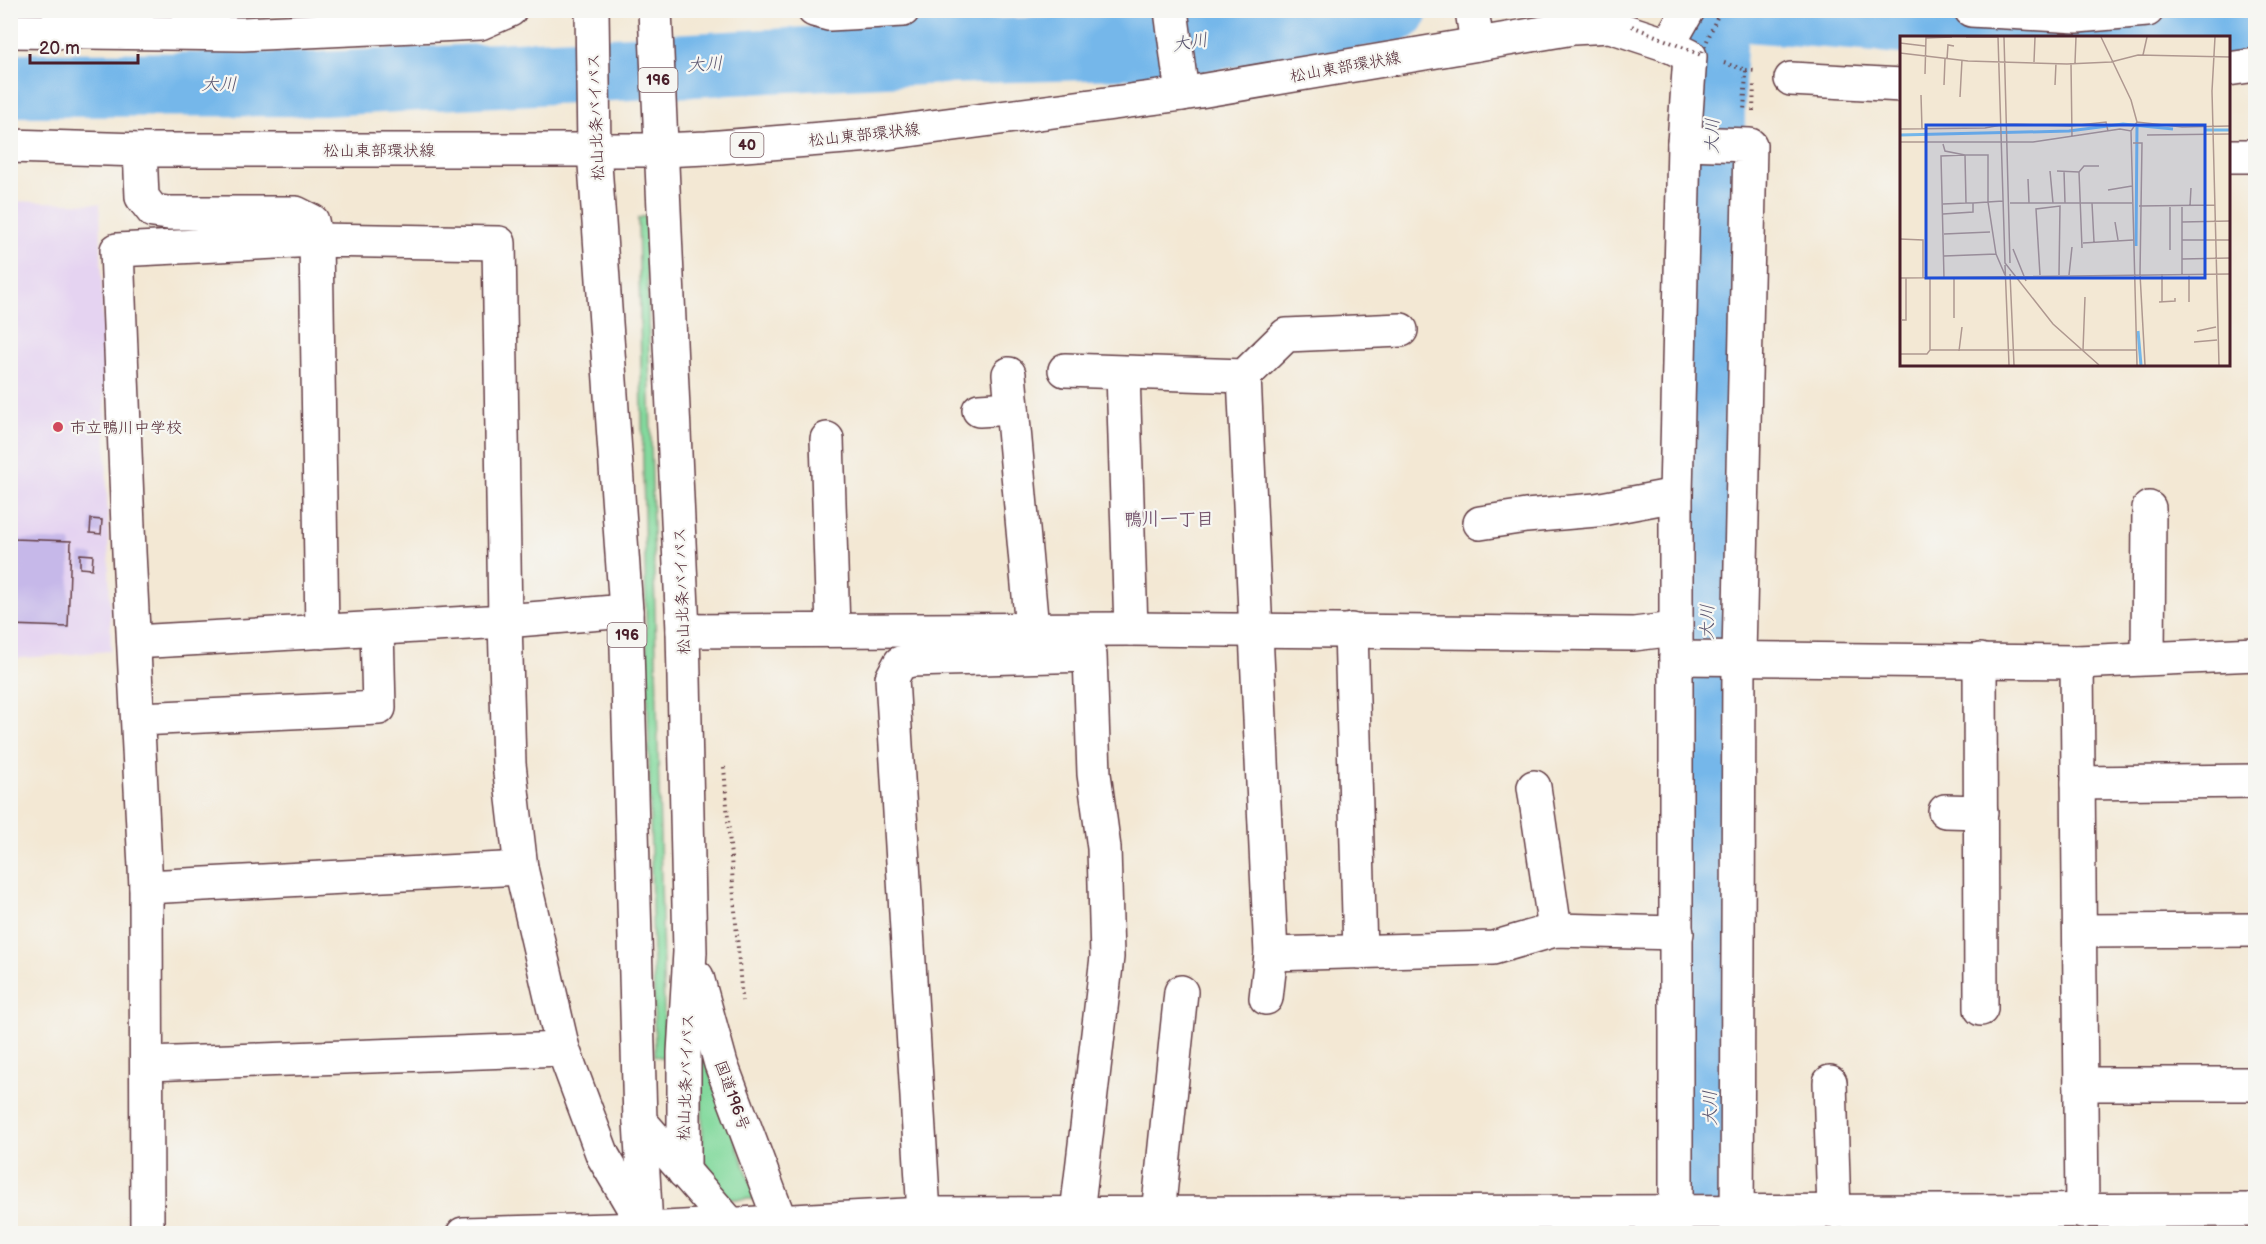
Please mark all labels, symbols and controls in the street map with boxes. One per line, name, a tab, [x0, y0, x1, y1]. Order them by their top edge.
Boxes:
scale bar	[30, 27, 138, 65]
water label: 大川	[1171, 29, 1209, 56]
inset map	[1900, 36, 2230, 366]
text: 20 m	[39, 38, 80, 59]
street label: 松山東部環状線	[1288, 48, 1402, 87]
street label: 松山北条バイパス	[585, 53, 608, 181]
water label: 大川	[687, 53, 724, 76]
road number: 196	[638, 68, 678, 92]
water label: 大川	[201, 74, 237, 95]
water label: 大川	[1702, 118, 1723, 154]
street label: 松山東部環状線	[807, 120, 921, 151]
road number: 40	[730, 133, 764, 157]
street label: 松山東部環状線	[323, 142, 435, 161]
place label: 市立鴨川中学校	[70, 419, 182, 438]
marker: 市立鴨川中学校	[51, 420, 65, 434]
district label: 鴨川一丁目	[1124, 509, 1214, 530]
street label: 松山北条バイパス	[671, 527, 694, 655]
water label: 大川	[1697, 604, 1718, 640]
road number: 196	[608, 623, 646, 647]
street label: 松山北条バイパス	[675, 1013, 698, 1141]
street label: 国道196号	[710, 1058, 753, 1133]
water label: 大川	[1700, 1090, 1721, 1126]

